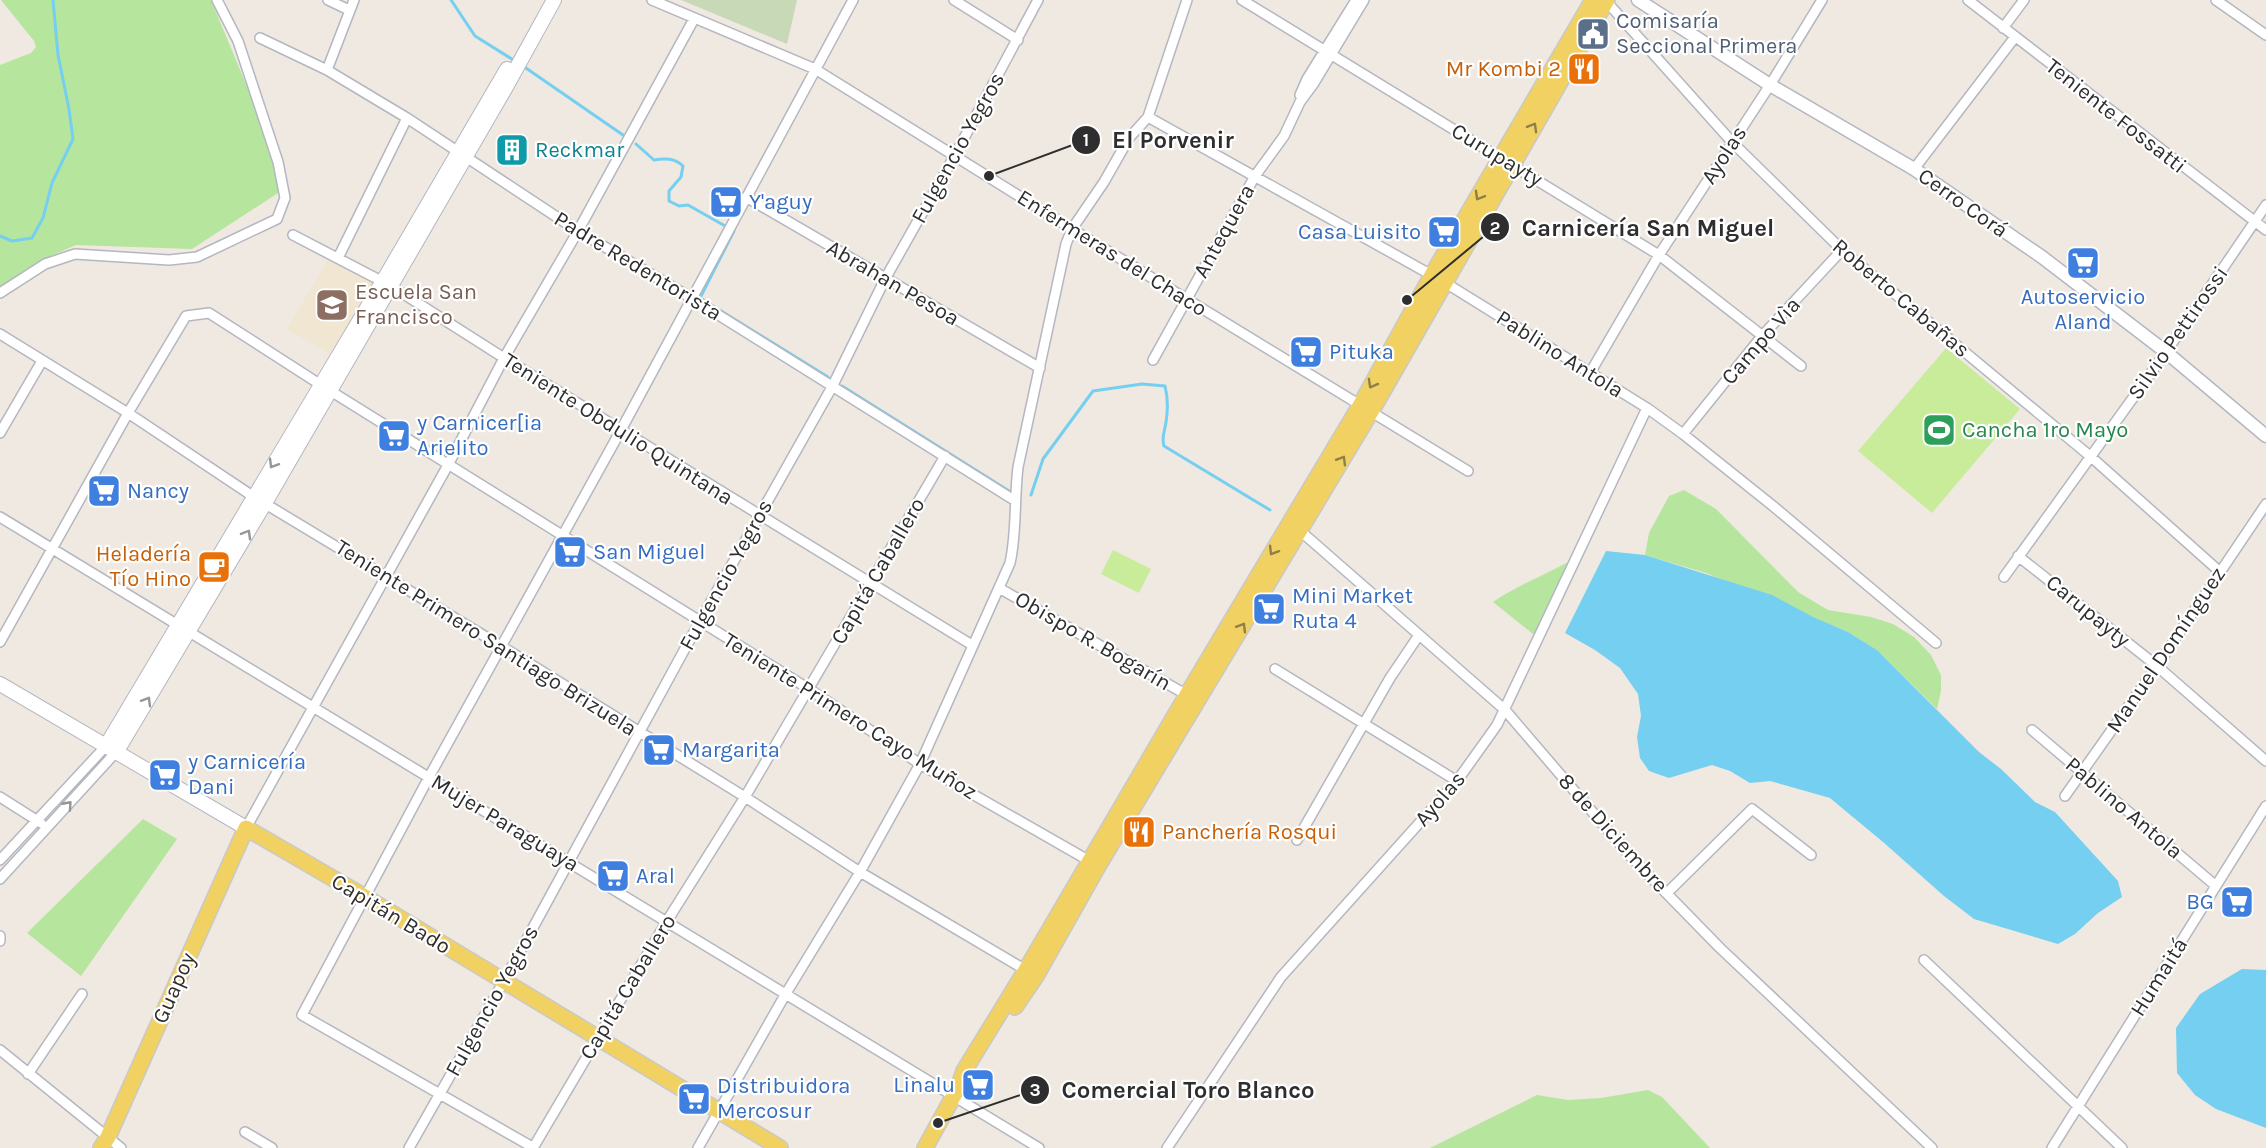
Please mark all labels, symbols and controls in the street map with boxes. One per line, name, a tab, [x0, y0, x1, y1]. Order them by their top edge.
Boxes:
place label: Comisaría Seccional Primera	[1616, 8, 1797, 59]
public building icon: Comisaría Seccional Primera	[1575, 16, 1611, 52]
restaurant icon: Mr Kombi 2	[1566, 51, 1602, 87]
street label: Teniente Fossatti	[2041, 53, 2191, 179]
place label: Mr Kombi 2	[1446, 56, 1561, 82]
street label: Fulgencio Yegros	[906, 68, 1010, 228]
street label: Curupayty	[1447, 118, 1547, 192]
callout: El Porvenir	[1071, 119, 1246, 161]
street label: Ayolas	[1696, 121, 1752, 189]
one-way arrow	[1526, 123, 1537, 133]
text: El Porvenir	[1112, 126, 1234, 154]
text: 1	[1083, 129, 1089, 151]
building icon: Reckmar	[494, 132, 530, 168]
place label: Reckmar	[535, 137, 624, 163]
street label: Cerro Corá	[1913, 163, 2013, 243]
street label: Antequera	[1188, 180, 1260, 282]
supermarket icon: Y'aguy	[708, 184, 744, 220]
street label: Enfermeras del Chaco	[1012, 184, 1212, 322]
place label: Y'aguy	[749, 189, 812, 215]
one-way arrow	[1474, 190, 1486, 200]
street label: Padre Redentorista	[549, 206, 727, 326]
callout: Carnicería San Miguel	[1480, 206, 1786, 248]
supermarket icon: Casa Luisito	[1426, 214, 1462, 250]
text: Carnicería San Miguel	[1522, 214, 1774, 242]
text: 2	[1490, 217, 1500, 239]
place label: Casa Luisito	[1298, 219, 1421, 245]
street label: Roberto Cabañas	[1827, 233, 1975, 363]
street label: Abrahan Pesoa	[822, 235, 964, 331]
supermarket icon: Autoservicio Aland	[2065, 245, 2101, 281]
street label: Silvio Pettirossi	[2122, 261, 2234, 405]
place label: Escuela San Francisco	[355, 279, 477, 330]
place label: Autoservicio Aland	[2021, 284, 2145, 335]
school or university icon: Escuela San Francisco	[314, 287, 350, 323]
street label: Campo Vìa	[1716, 292, 1806, 390]
street label: Pablino Antola	[1492, 305, 1628, 403]
supermarket icon: Pituka	[1288, 334, 1324, 370]
place label: Pituka	[1329, 339, 1394, 365]
street label: Teniente Obdulio Quintana	[498, 347, 738, 511]
one-way arrow	[1368, 378, 1380, 388]
place label: y Carnicer[ia Arielito	[416, 410, 542, 461]
sports icon: Cancha 1ro Mayo	[1921, 412, 1957, 448]
place label: Cancha 1ro Mayo	[1962, 417, 2128, 443]
supermarket icon: y Carnicer[ia Arielito	[376, 418, 412, 454]
one-way arrow	[1334, 456, 1346, 466]
one-way arrow	[269, 458, 281, 468]
supermarket icon: Nancy	[86, 473, 122, 509]
place label: Nancy	[127, 478, 189, 504]
street label: Capitá Caballero	[825, 493, 931, 649]
street label: Fulgencio Yegros	[674, 495, 778, 655]
one-way arrow	[239, 530, 251, 540]
street label: Teniente Primero Santiago Brizuela	[331, 534, 641, 742]
supermarket icon: San Miguel	[552, 534, 588, 570]
place label: San Miguel	[593, 539, 705, 565]
place label: Heladería Tío Hino	[96, 541, 191, 592]
one-way arrow	[1268, 545, 1280, 555]
cafe icon: Heladería Tío Hino	[196, 549, 232, 585]
street label: Manuel Domínguez	[2101, 562, 2231, 738]
street label: Carupayty	[2041, 569, 2135, 653]
place label: Mini Market Ruta 4	[1292, 583, 1413, 634]
street label: Obispo R. Bogarín	[1010, 586, 1176, 696]
supermarket icon: Mini Market Ruta 4	[1251, 591, 1287, 627]
one-way arrow	[1234, 623, 1246, 633]
street label: Teniente Primero Cayo Muñoz	[718, 627, 982, 805]
one-way arrow	[140, 697, 152, 707]
supermarket icon: Margarita	[641, 732, 677, 768]
place label: Margarita	[682, 737, 780, 763]
place label: y Carnicería Dani	[187, 749, 306, 800]
street label: Pablino Antola	[2060, 751, 2188, 865]
supermarket icon: y Carnicería Dani	[147, 757, 183, 793]
street label: Ayolas	[1409, 766, 1471, 832]
street label: 8 de Diciembre	[1553, 768, 1673, 898]
street label: Mujer Paraguaya	[426, 769, 584, 877]
one-way arrow	[61, 801, 72, 812]
restaurant icon: Panchería Rosqui	[1121, 814, 1157, 850]
place label: Panchería Rosqui	[1162, 819, 1337, 845]
supermarket icon: Aral	[595, 858, 631, 894]
place label: Aral	[636, 863, 675, 889]
street label: Capitán Bado	[327, 868, 455, 960]
supermarket icon: BG	[2219, 884, 2255, 920]
place label: BG	[2186, 889, 2214, 915]
street label: Capitá Caballero	[574, 910, 682, 1064]
street label: Fulgencio Yegros	[440, 921, 544, 1081]
street label: Humaitá	[2125, 933, 2193, 1021]
street label: Guapoy	[147, 949, 201, 1027]
supermarket icon: Linalu	[960, 1067, 996, 1103]
callout: Comercial Toro Blanco	[1020, 1069, 1327, 1111]
place label: Linalu	[893, 1072, 955, 1098]
place label: Distribuidora Mercosur	[717, 1073, 850, 1124]
text: Comercial Toro Blanco	[1061, 1076, 1315, 1104]
text: 3	[1029, 1079, 1041, 1101]
supermarket icon: Distribuidora Mercosur	[676, 1081, 712, 1117]

